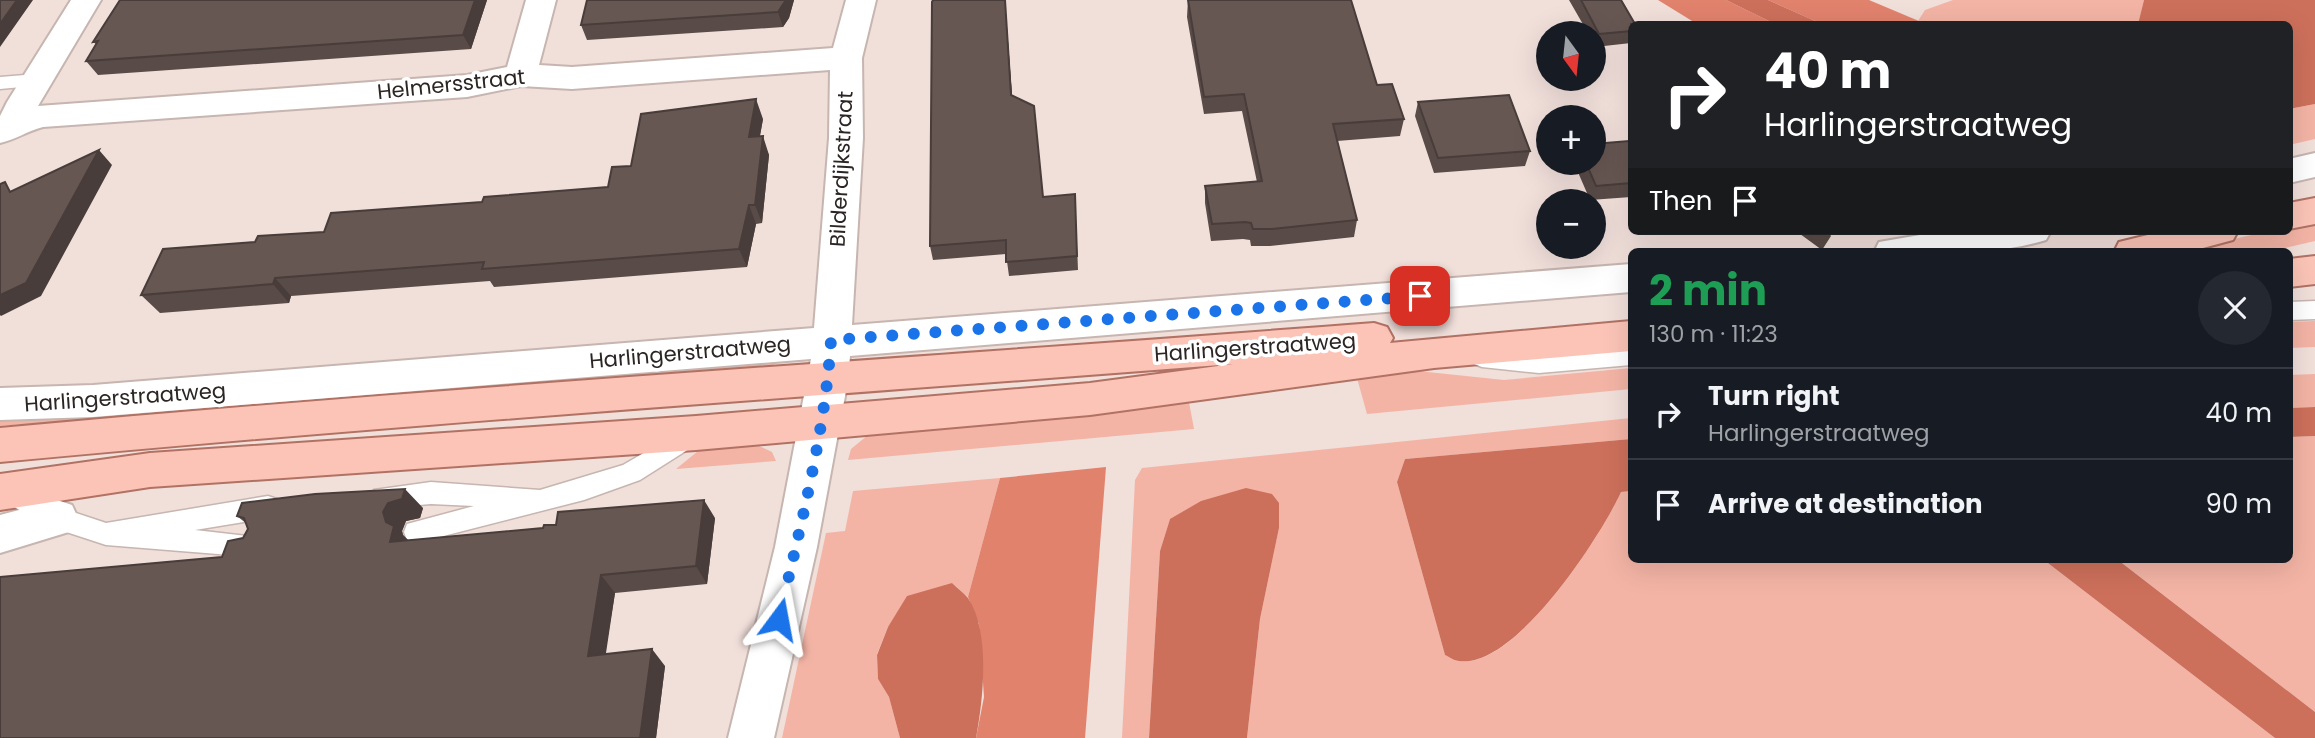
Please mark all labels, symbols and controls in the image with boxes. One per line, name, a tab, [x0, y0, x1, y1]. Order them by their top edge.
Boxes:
north arrow	[1536, 21, 1606, 91]
map controls	[1536, 21, 1606, 259]
text: 40 m	[1764, 37, 1891, 105]
icon: right	[1649, 49, 1740, 140]
street label: Helmersstraat	[376, 62, 526, 106]
street label: Bilderdijkstraat	[822, 90, 860, 248]
text: Harlingerstraatweg	[1764, 102, 2072, 147]
button: +	[1536, 105, 1606, 175]
icon: arrive	[1726, 182, 1764, 220]
text: Then	[1649, 183, 1712, 219]
button: −	[1536, 189, 1606, 259]
text: 2 min	[1649, 261, 1767, 320]
pin	[1390, 266, 1450, 326]
button: close	[2198, 271, 2272, 345]
icon: arrive	[1401, 277, 1439, 315]
text: 130 m · 11:23	[1649, 318, 1778, 350]
street label: Harlingerstraatweg	[1153, 325, 1357, 369]
street label: Harlingerstraatweg	[588, 329, 792, 375]
street label: Harlingerstraatweg	[23, 375, 227, 419]
text: Turn right	[1708, 378, 1840, 414]
icon: right	[1649, 395, 1687, 433]
text: 40 m	[2206, 395, 2272, 431]
text: Harlingerstraatweg	[1708, 417, 1930, 449]
icon: arrive	[1649, 486, 1687, 524]
text: Arrive at destination	[1708, 486, 1983, 522]
text: 90 m	[2206, 486, 2272, 522]
position arrow	[742, 582, 816, 656]

